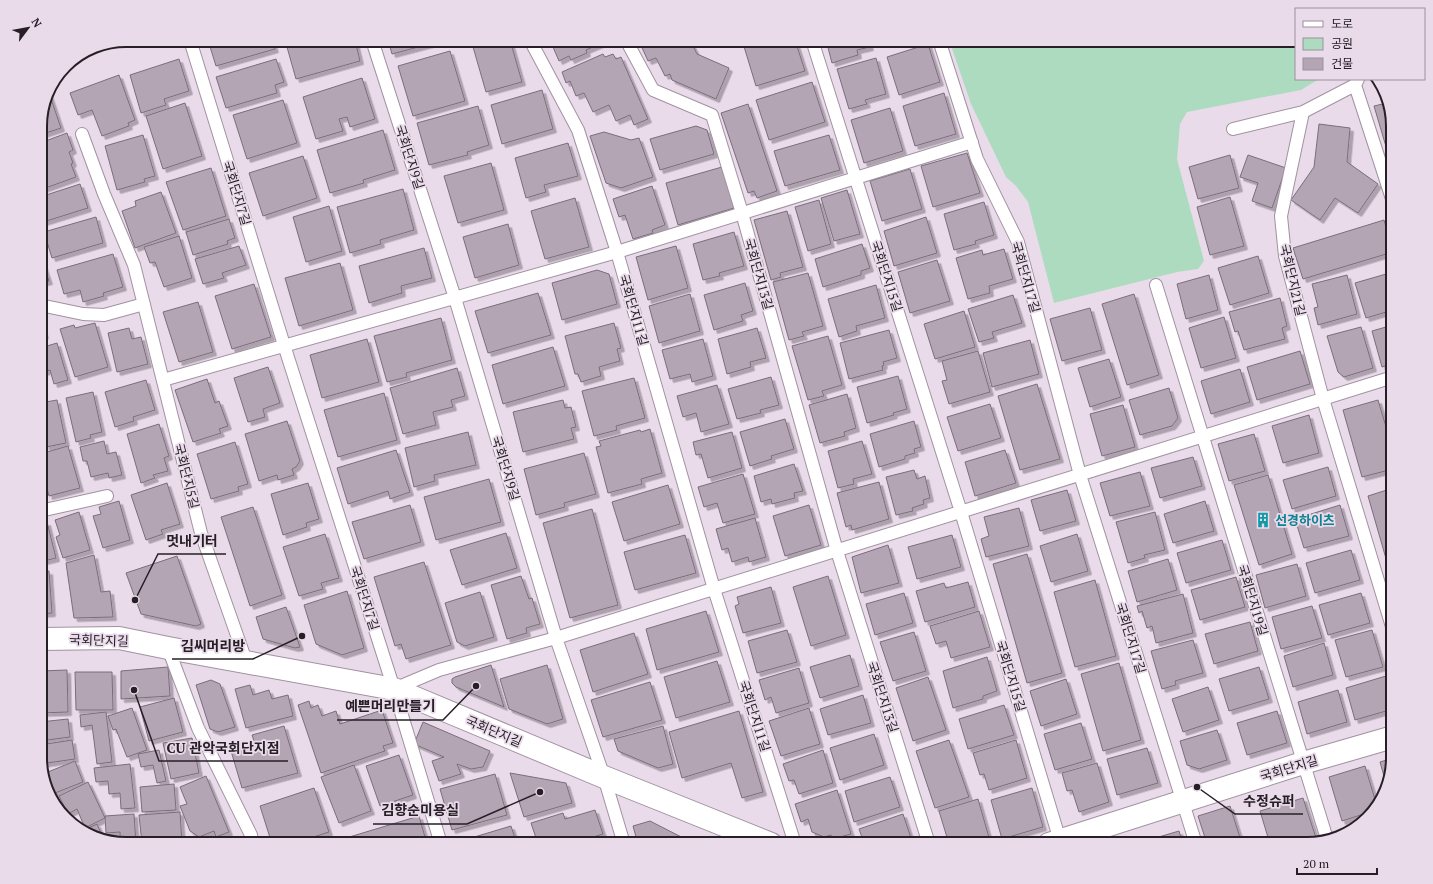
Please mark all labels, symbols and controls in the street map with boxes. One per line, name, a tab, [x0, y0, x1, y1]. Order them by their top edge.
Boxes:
north arrow	[8, 8, 48, 48]
legend	[1295, 8, 1425, 80]
text: N	[28, 15, 45, 31]
text: 도로	[1331, 16, 1353, 31]
text: 공원	[1331, 36, 1353, 51]
text: 건물	[1331, 56, 1353, 71]
street label: 국회단지9길	[391, 122, 429, 192]
street label: 국회단지7길	[219, 158, 255, 228]
street label: 국회단지13길	[740, 236, 778, 312]
street label: 국회단지15길	[867, 238, 907, 314]
street label: 국회단지17길	[1007, 239, 1045, 315]
street label: 국회단지21길	[1276, 242, 1310, 318]
street label: 국회단지11길	[615, 272, 653, 348]
street label: 국회단지9길	[488, 433, 524, 503]
street label: 국회단지5길	[170, 441, 204, 511]
building icon: 선경하이츠	[1254, 511, 1272, 529]
place label: 선경하이츠	[1275, 511, 1335, 529]
callout: 멋내기터	[158, 528, 226, 554]
text: 멋내기터	[166, 531, 218, 550]
street label: 국회단지19길	[1234, 562, 1272, 638]
street label: 국회단지7길	[346, 563, 384, 633]
street label: 국회단지17길	[1112, 600, 1150, 676]
street label: 국회단지길	[69, 630, 129, 650]
callout: 김씨머리방	[172, 633, 253, 659]
text: 김씨머리방	[181, 636, 245, 655]
street label: 국회단지15길	[992, 638, 1030, 714]
street label: 국회단지13길	[863, 659, 903, 735]
street label: 국회단지11길	[735, 678, 775, 754]
callout: 예쁜머리만들기	[337, 694, 443, 720]
text: 예쁜머리만들기	[345, 696, 435, 715]
street label: 국회단지길	[463, 711, 525, 751]
callout: CU 관악국회단지점	[159, 735, 288, 761]
text: CU 관악국회단지점	[166, 738, 280, 757]
street label: 국회단지길	[1258, 751, 1320, 785]
callout: 수정슈퍼	[1235, 788, 1303, 814]
text: 수정슈퍼	[1243, 791, 1295, 810]
callout: 김향순미용실	[373, 798, 467, 824]
text: 김향순미용실	[381, 800, 459, 819]
scale bar	[1297, 850, 1377, 876]
text: 20 m	[1303, 856, 1330, 871]

